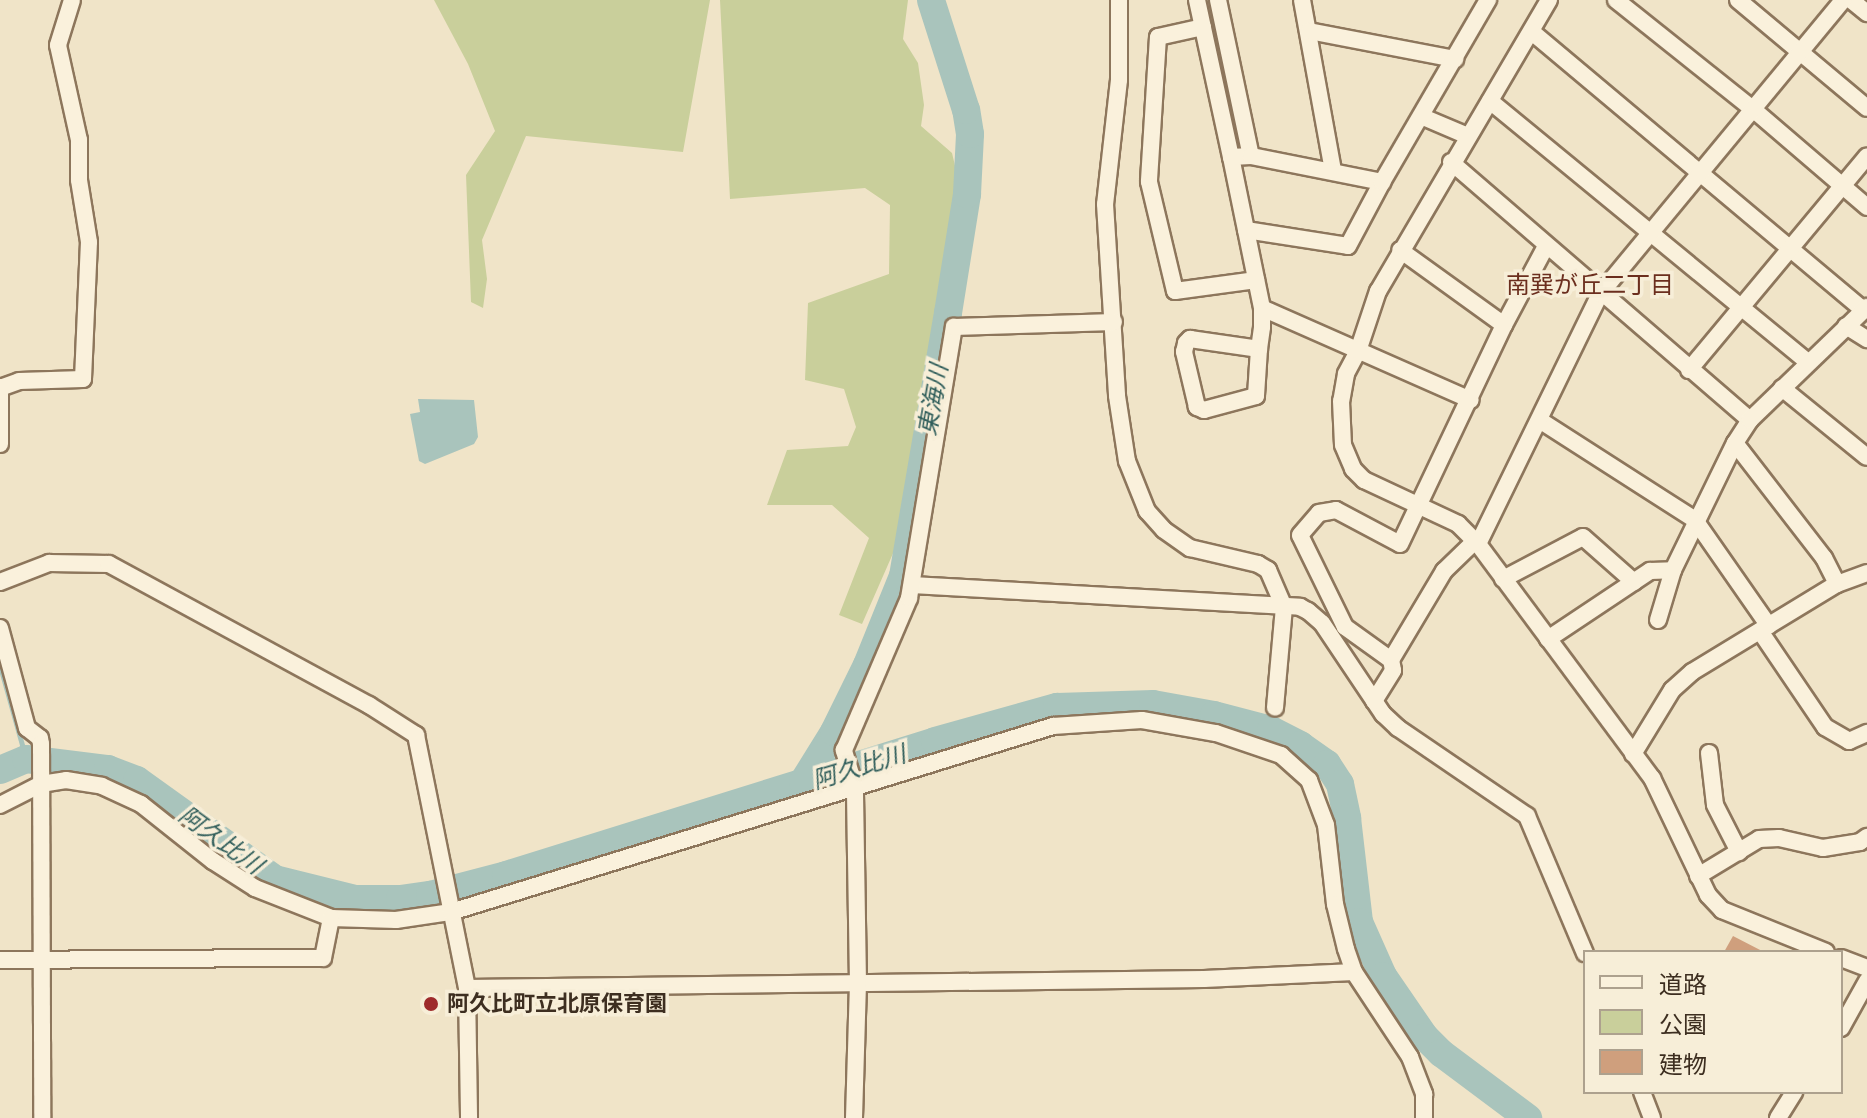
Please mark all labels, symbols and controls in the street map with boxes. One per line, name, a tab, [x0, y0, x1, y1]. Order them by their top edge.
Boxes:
district label: 南巽が丘二丁目	[1506, 271, 1674, 299]
water label: 東海川	[913, 362, 953, 438]
water label: 阿久比川	[809, 739, 909, 795]
water label: 阿久比川	[174, 800, 268, 880]
legend	[1583, 950, 1843, 1094]
text: 道路	[1659, 971, 1707, 998]
place label: 阿久比町立北原保育園	[447, 991, 667, 1017]
marker: 阿久比町立北原保育園	[422, 995, 440, 1013]
text: 公園	[1659, 1011, 1707, 1038]
text: 建物	[1659, 1051, 1707, 1078]

